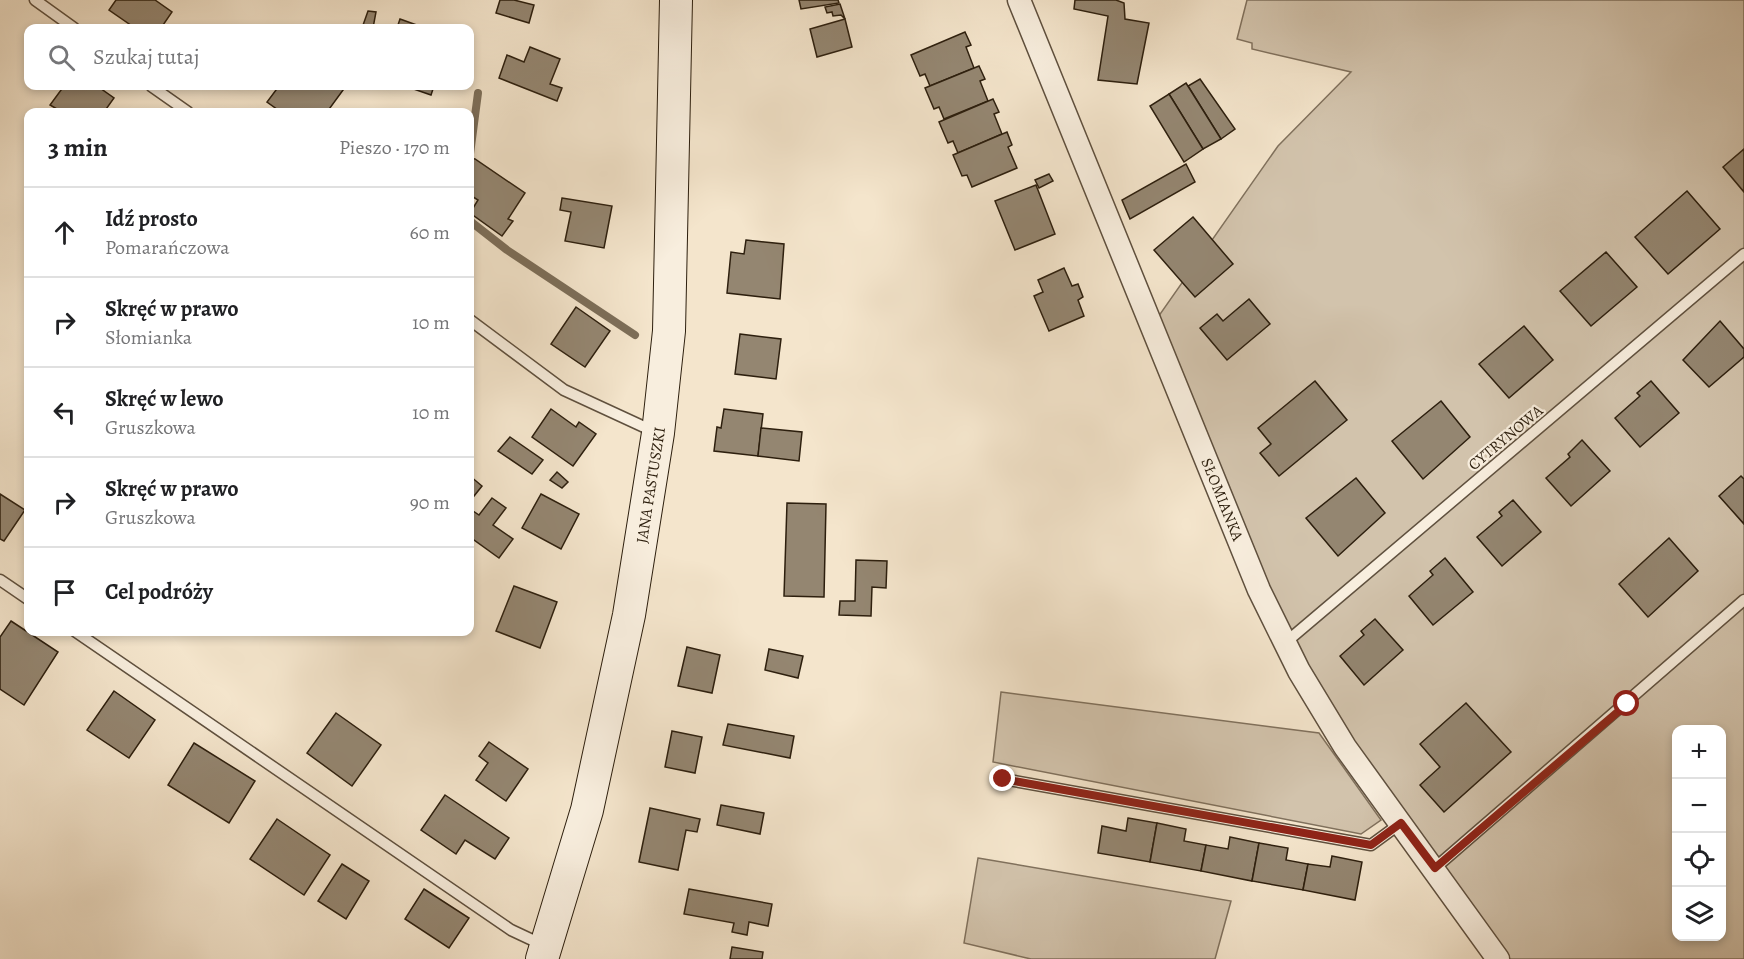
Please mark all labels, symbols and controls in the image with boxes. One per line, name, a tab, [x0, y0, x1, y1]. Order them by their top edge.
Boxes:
search box	[24, 24, 474, 90]
icon: search	[45, 41, 78, 74]
text: Szukaj tutaj	[93, 42, 199, 72]
text: 3 min	[48, 130, 108, 165]
text: Pieszo · 170 m	[339, 134, 450, 161]
text: Idź prosto	[105, 204, 198, 234]
icon: ahead	[48, 216, 81, 249]
text: 60 m	[410, 219, 450, 246]
text: Pomarańczowa	[105, 234, 229, 261]
text: Skręć w prawo	[105, 294, 239, 324]
icon: right	[48, 306, 81, 339]
text: 10 m	[412, 309, 450, 336]
text: Słomianka	[105, 324, 192, 351]
text: Skręć w lewo	[105, 384, 224, 414]
icon: left	[48, 396, 81, 429]
text: 10 m	[412, 399, 450, 426]
street label: CYTRYNOWA	[1464, 400, 1548, 476]
text: Gruszkowa	[105, 414, 196, 441]
street label: JANA PASTUSZKI	[631, 425, 671, 545]
street label: SŁOMIANKA	[1195, 455, 1249, 545]
text: Skręć w prawo	[105, 474, 239, 504]
icon: right	[48, 486, 81, 519]
text: 90 m	[410, 489, 450, 516]
text: Gruszkowa	[105, 504, 196, 531]
icon: arrive	[48, 576, 81, 609]
text: Cel podróży	[105, 577, 213, 607]
route start	[1613, 690, 1639, 716]
map controls	[1672, 725, 1726, 941]
button: +	[1672, 725, 1726, 779]
route end	[989, 765, 1015, 791]
button: −	[1672, 779, 1726, 833]
button: locate	[1672, 833, 1726, 887]
button: layers	[1672, 887, 1726, 941]

